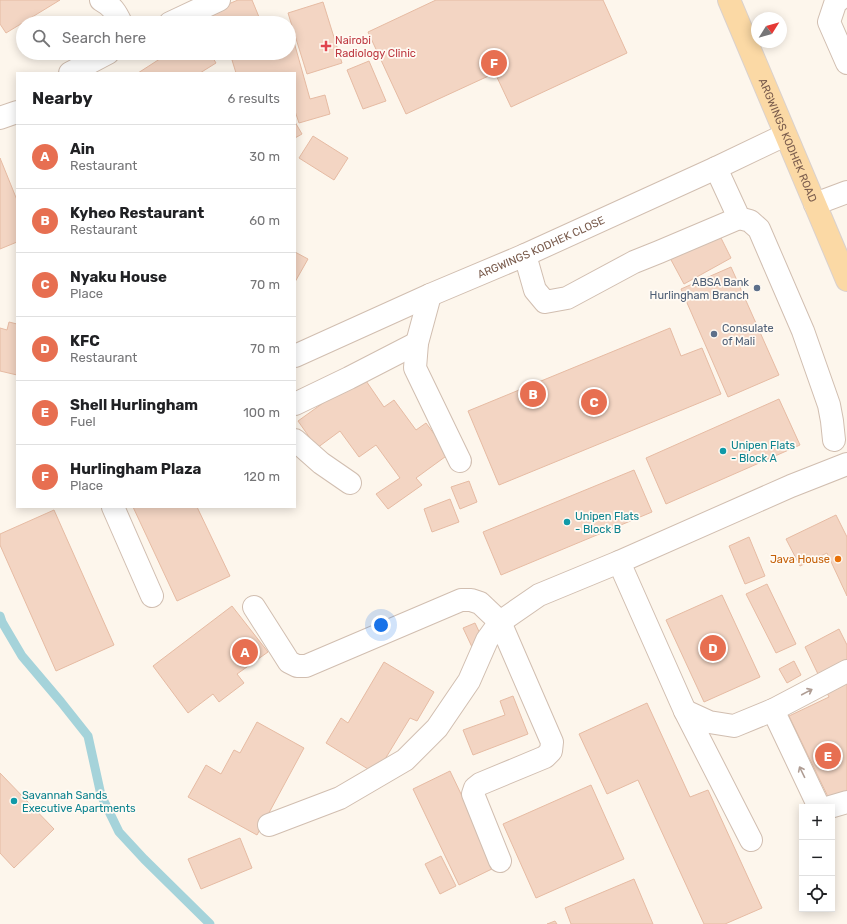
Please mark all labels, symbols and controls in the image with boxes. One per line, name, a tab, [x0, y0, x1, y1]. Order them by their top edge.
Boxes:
north arrow	[751, 12, 787, 48]
search box	[16, 16, 296, 60]
icon: search	[30, 27, 52, 49]
text: Search here	[62, 29, 146, 47]
place label: Nairobi Radiology Clinic	[335, 34, 416, 60]
marker: Nairobi Radiology Clinic	[320, 40, 332, 52]
pin: F	[481, 48, 507, 78]
street label: ARGWINGS KODHEK ROAD	[756, 76, 820, 204]
text: Nearby	[32, 88, 93, 108]
text: 6 results	[228, 91, 280, 106]
text: Ain	[70, 140, 95, 158]
text: A	[40, 149, 50, 164]
text: 30 m	[249, 149, 280, 164]
text: Restaurant	[70, 158, 137, 173]
text: Kyheo Restaurant	[70, 204, 204, 222]
text: B	[40, 213, 50, 228]
text: 60 m	[249, 213, 280, 228]
street label: ARGWINGS KODHEK CLOSE	[475, 213, 607, 281]
text: Restaurant	[70, 222, 137, 237]
text: Nyaku House	[70, 268, 167, 286]
place label: ABSA Bank Hurlingham Branch	[650, 276, 749, 302]
text: C	[40, 277, 50, 292]
text: 70 m	[250, 277, 280, 292]
marker: ABSA Bank Hurlingham Branch	[752, 283, 762, 293]
text: Place	[70, 286, 103, 301]
place label: Consulate of Mali	[722, 322, 774, 348]
marker: Consulate of Mali	[709, 329, 719, 339]
text: KFC	[70, 332, 100, 350]
text: D	[40, 341, 50, 356]
text: 70 m	[250, 341, 280, 356]
text: Restaurant	[70, 350, 137, 365]
pin: B	[520, 379, 546, 409]
pin: C	[581, 387, 607, 417]
text: Shell Hurlingham	[70, 396, 198, 414]
text: E	[41, 405, 49, 420]
text: 100 m	[243, 405, 280, 420]
text: Fuel	[70, 414, 96, 429]
place label: Unipen Flats - Block A	[731, 439, 796, 465]
marker: Unipen Flats - Block A	[718, 446, 728, 456]
text: Hurlingham Plaza	[70, 460, 201, 478]
text: F	[41, 469, 49, 484]
text: 120 m	[244, 469, 280, 484]
text: Place	[70, 478, 103, 493]
place label: Unipen Flats - Block B	[575, 510, 640, 536]
marker: Unipen Flats - Block B	[562, 517, 572, 527]
place label: Java House	[770, 553, 830, 566]
marker: Java House	[833, 554, 843, 564]
your location	[371, 615, 391, 635]
pin: D	[700, 633, 726, 663]
pin: A	[232, 637, 258, 667]
one-way arrow	[801, 688, 813, 695]
pin: E	[815, 741, 841, 771]
one-way arrow	[798, 766, 806, 778]
place label: Savannah Sands Executive Apartments	[22, 789, 136, 815]
marker: Savannah Sands Executive Apartments	[9, 796, 19, 806]
map controls	[799, 804, 835, 912]
button: +	[799, 804, 835, 840]
button: −	[799, 840, 835, 876]
button: locate	[799, 876, 835, 912]

